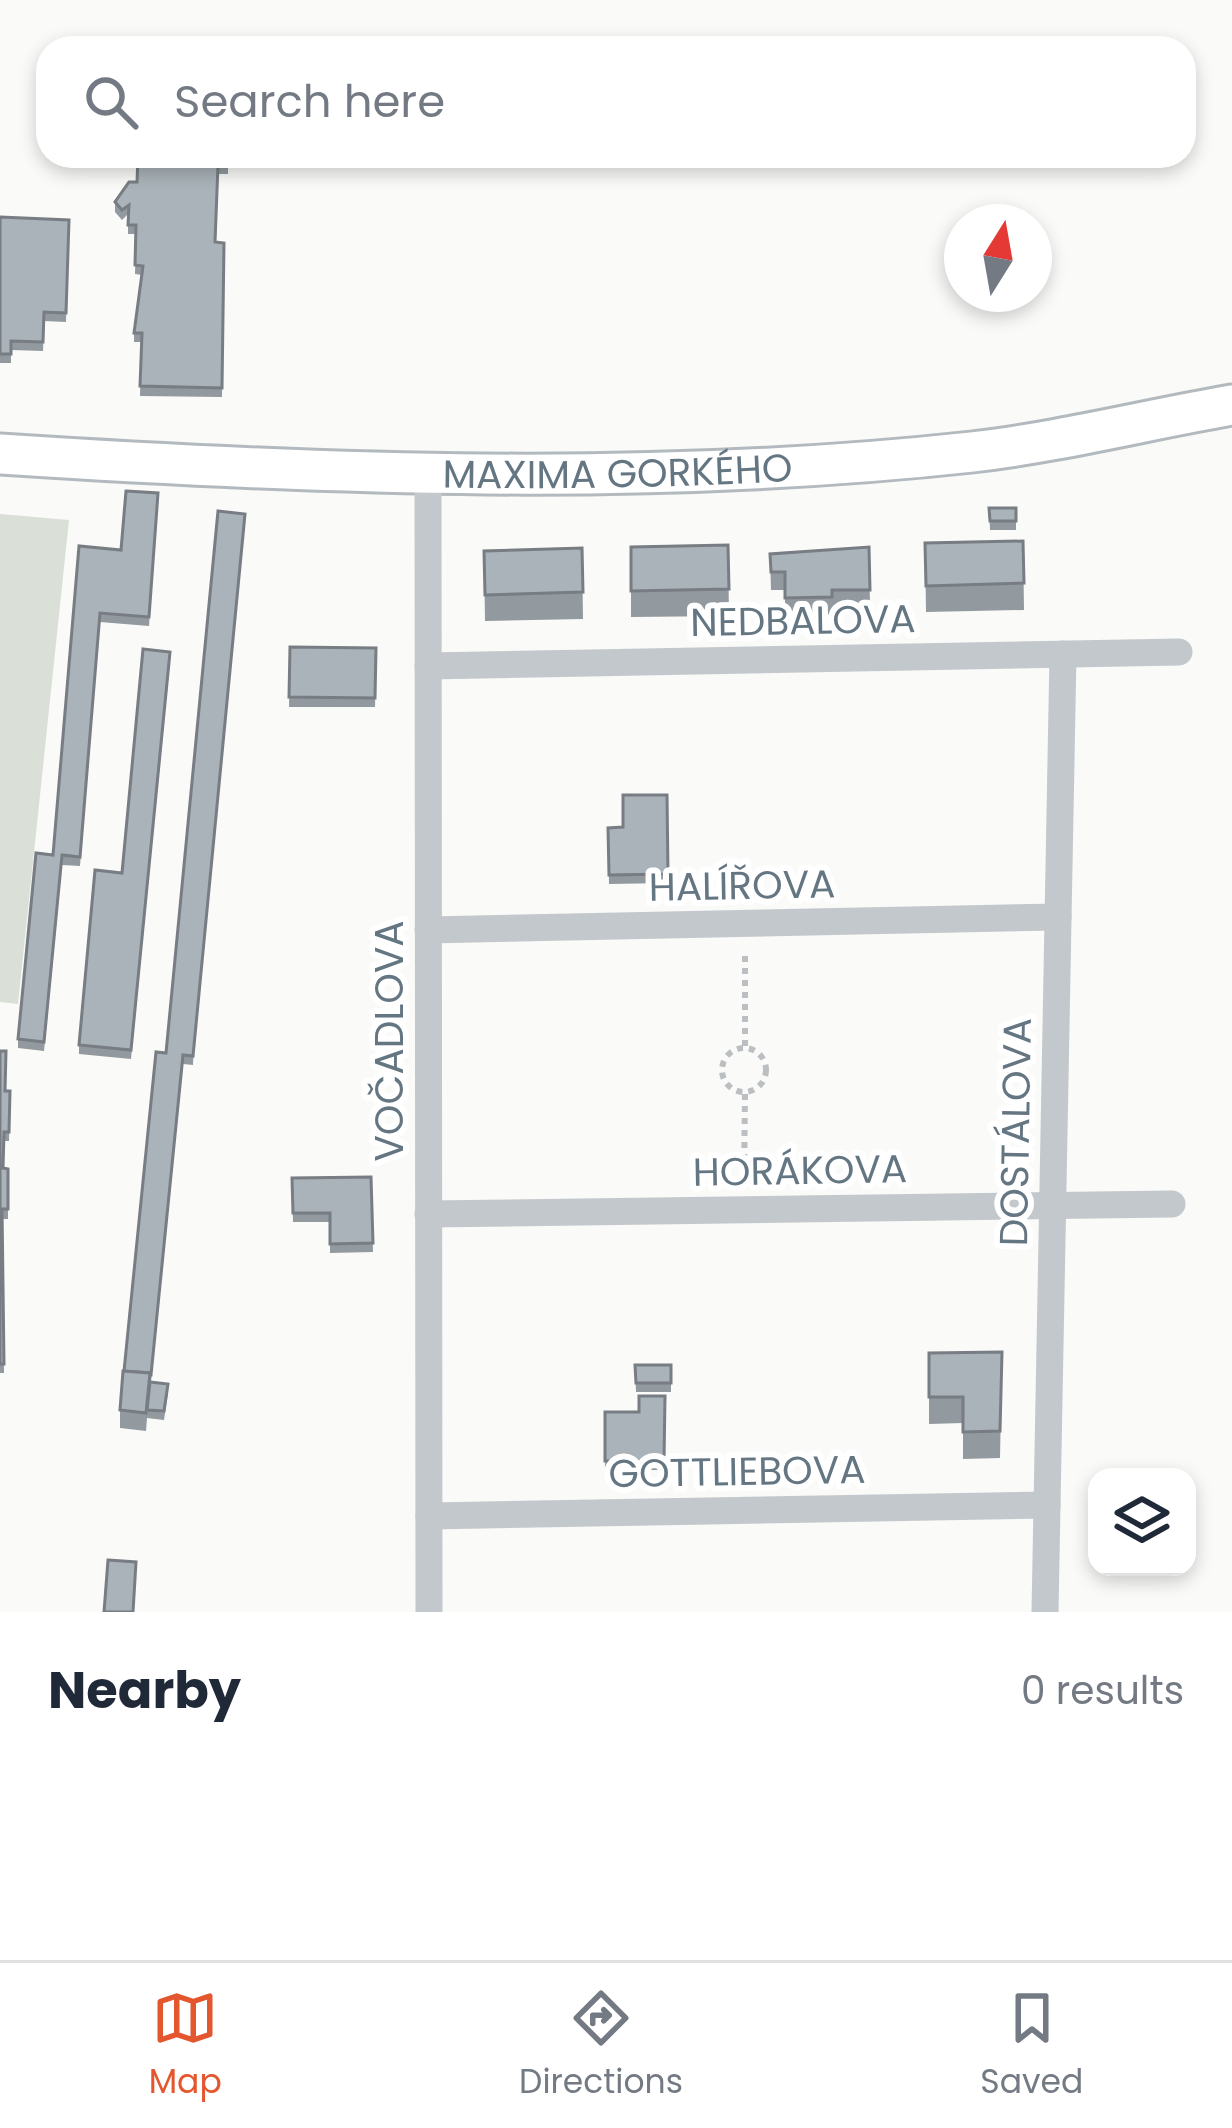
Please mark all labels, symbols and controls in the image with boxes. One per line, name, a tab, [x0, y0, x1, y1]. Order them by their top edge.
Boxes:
search box	[36, 36, 1196, 168]
icon: search	[78, 69, 144, 135]
text: Search here	[174, 70, 445, 133]
north arrow	[944, 204, 1052, 312]
street label: MAXIMA GORKÉHO	[442, 440, 794, 502]
street label: NEDBALOVA	[690, 591, 916, 650]
street label: HALÍŘOVA	[648, 856, 836, 915]
street label: VOČADLOVA	[362, 920, 417, 1162]
street label: DOSTÁLOVA	[986, 1017, 1045, 1247]
street label: HORÁKOVA	[692, 1141, 908, 1200]
street label: GOTTLIEBOVA	[608, 1442, 866, 1501]
map controls	[1088, 1468, 1196, 1576]
button: layers	[1088, 1468, 1196, 1576]
text: Nearby	[48, 1654, 241, 1726]
text: 0 results	[1021, 1663, 1184, 1718]
tab: Map	[149, 1985, 222, 2107]
tab: Directions	[519, 1985, 683, 2107]
tab: Saved	[980, 1985, 1083, 2107]

